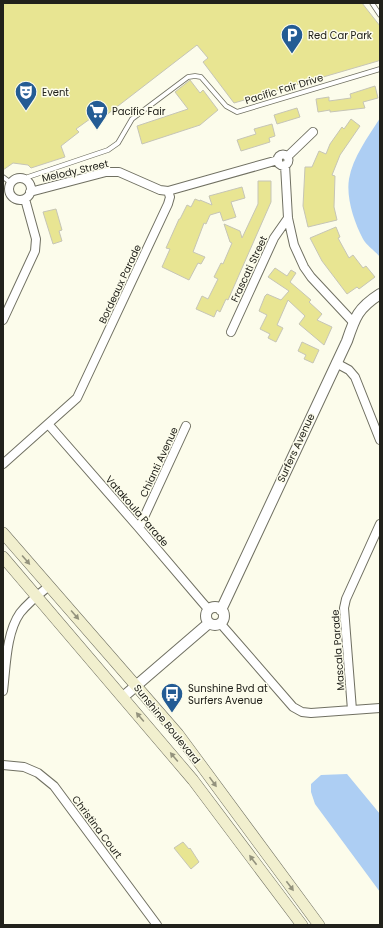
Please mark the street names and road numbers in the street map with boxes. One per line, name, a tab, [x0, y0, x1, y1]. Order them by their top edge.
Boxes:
street label: Pacific Fair Drive	[243, 70, 325, 108]
street label: Melody Street	[40, 156, 110, 186]
street label: Frascati Street	[227, 233, 271, 305]
street label: Bordeaux Parade	[95, 242, 145, 326]
street label: Surfers Avenue	[273, 411, 319, 485]
street label: Chianti Avenue	[136, 424, 182, 500]
street label: Vatakoula Parade	[102, 472, 172, 550]
street label: Mascala Parade	[328, 609, 348, 691]
street label: Sunshine Boulevard	[130, 681, 204, 767]
street label: Christina Court	[68, 792, 126, 862]

